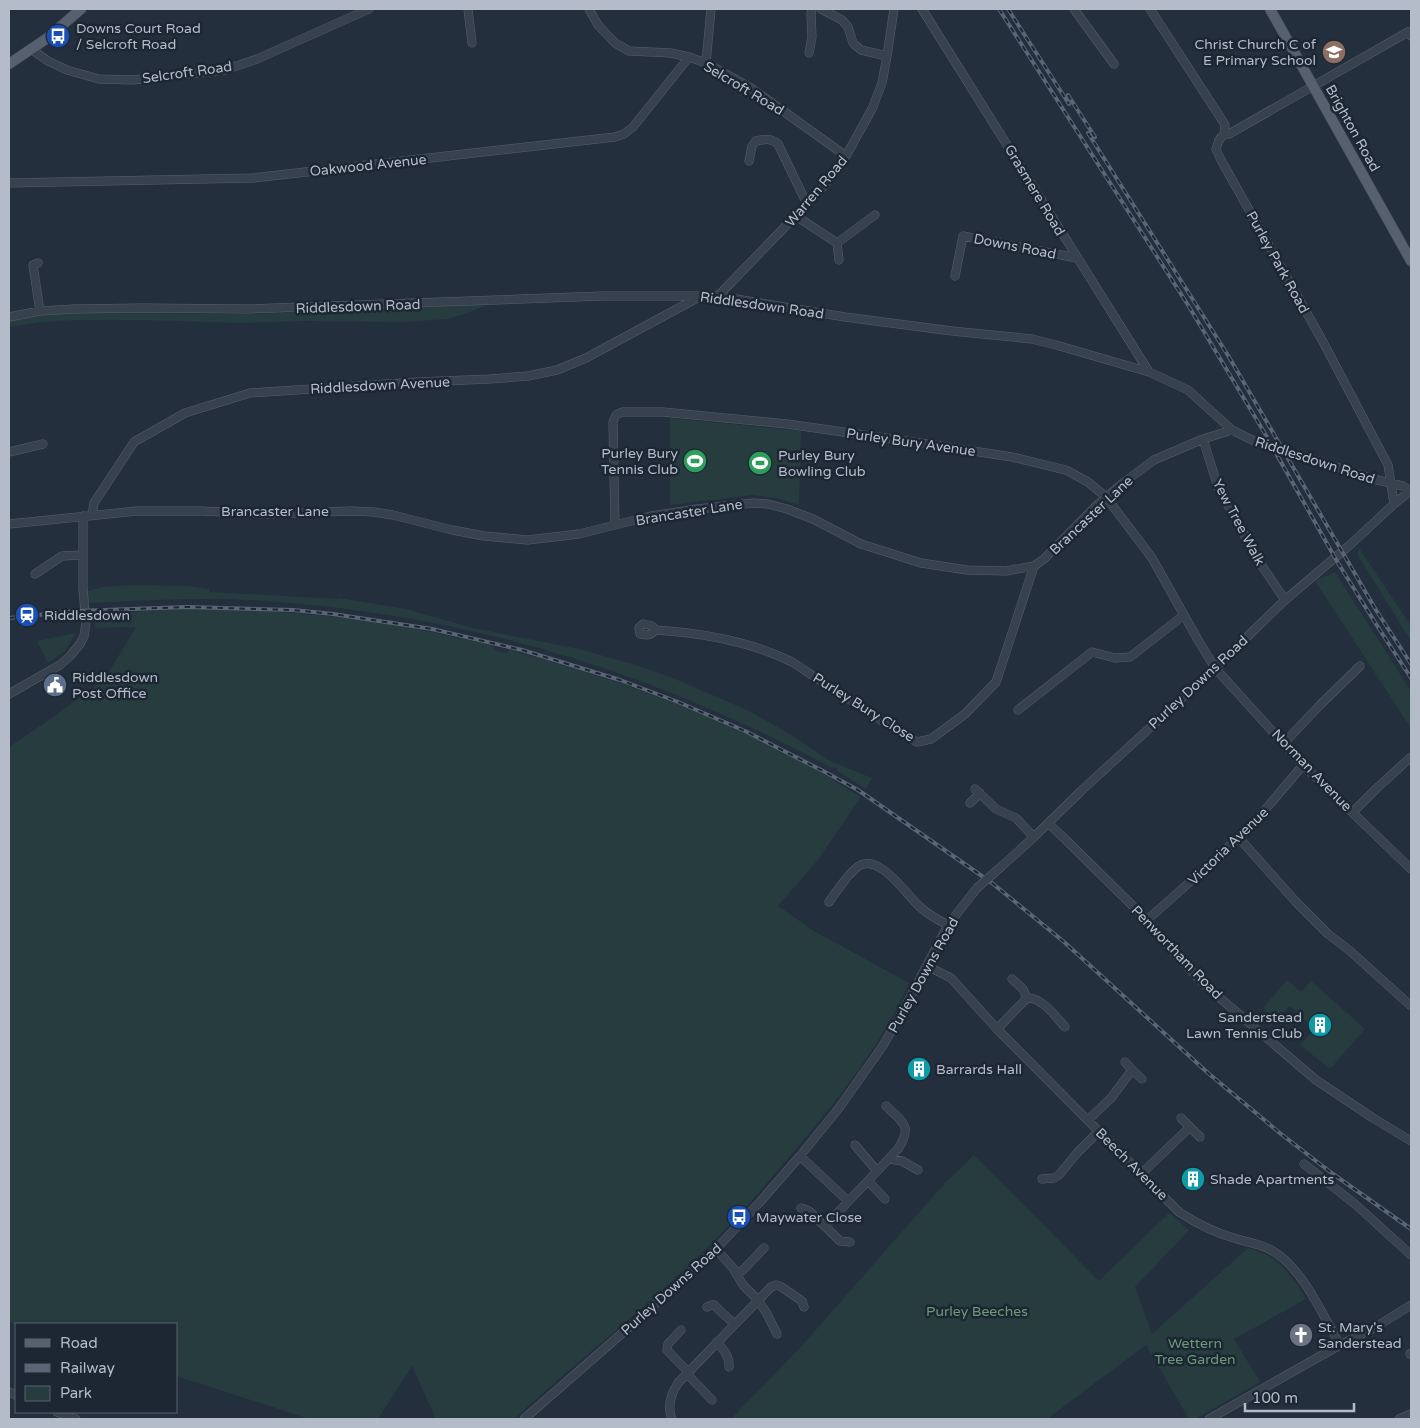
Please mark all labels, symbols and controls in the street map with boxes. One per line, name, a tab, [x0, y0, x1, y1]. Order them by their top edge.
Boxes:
place label: Downs Court Road / Selcroft Road	[76, 20, 201, 53]
bus stop icon: Downs Court Road / Selcroft Road	[45, 23, 71, 49]
place label: Christ Church C of E Primary School	[1195, 36, 1317, 69]
school or university icon: Christ Church C of E Primary School	[1321, 39, 1347, 65]
street label: Selcroft Road	[141, 58, 233, 87]
street label: Selcroft Road	[701, 58, 787, 119]
street label: Brighton Road	[1322, 82, 1383, 175]
street label: Grasmere Road	[1001, 142, 1068, 239]
street label: Oakwood Avenue	[309, 151, 427, 180]
street label: Warren Road	[782, 152, 851, 230]
street label: Purley Park Road	[1242, 208, 1313, 316]
street label: Downs Road	[972, 230, 1058, 263]
street label: Riddlesdown Road	[699, 288, 825, 323]
street label: Riddlesdown Road	[295, 296, 421, 317]
street label: Riddlesdown Avenue	[310, 373, 450, 398]
street label: Purley Bury Avenue	[845, 425, 977, 460]
street label: Riddlesdown Road	[1253, 433, 1377, 488]
place label: Purley Bury Tennis Club	[601, 445, 678, 478]
place label: Purley Bury Bowling Club	[778, 447, 866, 480]
sports icon: Purley Bury Tennis Club	[682, 448, 708, 474]
sports icon: Purley Bury Bowling Club	[747, 450, 773, 476]
street label: Brancaster Lane	[1046, 472, 1137, 558]
street label: Yew Tree Walk	[1209, 476, 1269, 569]
street label: Brancaster Lane	[634, 496, 744, 529]
street label: Brancaster Lane	[221, 503, 329, 520]
station icon: Riddlesdown	[14, 602, 40, 628]
place label: Riddlesdown	[44, 607, 130, 624]
street label: Purley Downs Road	[1145, 632, 1251, 733]
place label: Riddlesdown Post Office	[72, 669, 158, 702]
street label: Purley Bury Close	[810, 669, 918, 746]
public building icon: Riddlesdown Post Office	[42, 672, 68, 698]
street label: Norman Avenue	[1268, 726, 1355, 815]
street label: Victoria Avenue	[1185, 804, 1272, 889]
street label: Penwortham Road	[1128, 902, 1226, 1003]
street label: Purley Downs Road	[885, 914, 962, 1036]
place label: Sanderstead Lawn Tennis Club	[1186, 1009, 1302, 1042]
building icon: Sanderstead Lawn Tennis Club	[1307, 1012, 1333, 1038]
building icon: Barrards Hall	[906, 1056, 932, 1082]
place label: Barrards Hall	[936, 1061, 1022, 1078]
street label: Beech Avenue	[1092, 1125, 1171, 1204]
building icon: Shade Apartments	[1180, 1166, 1206, 1192]
place label: Shade Apartments	[1210, 1171, 1335, 1188]
bus stop icon: Maywater Close	[726, 1204, 752, 1230]
place label: Maywater Close	[756, 1209, 862, 1226]
street label: Purley Downs Road	[618, 1240, 725, 1339]
park label: Purley Beeches	[926, 1303, 1028, 1320]
place label: St. Mary's Sanderstead	[1318, 1319, 1402, 1352]
church icon: St. Mary's Sanderstead	[1288, 1322, 1314, 1348]
legend	[15, 1323, 178, 1413]
text: Road	[60, 1334, 98, 1352]
park label: Wettern Tree Garden	[1154, 1335, 1236, 1368]
text: Railway	[60, 1359, 115, 1377]
scale bar	[1245, 1380, 1354, 1412]
text: Park	[60, 1384, 92, 1402]
text: 100 m	[1252, 1389, 1298, 1407]

